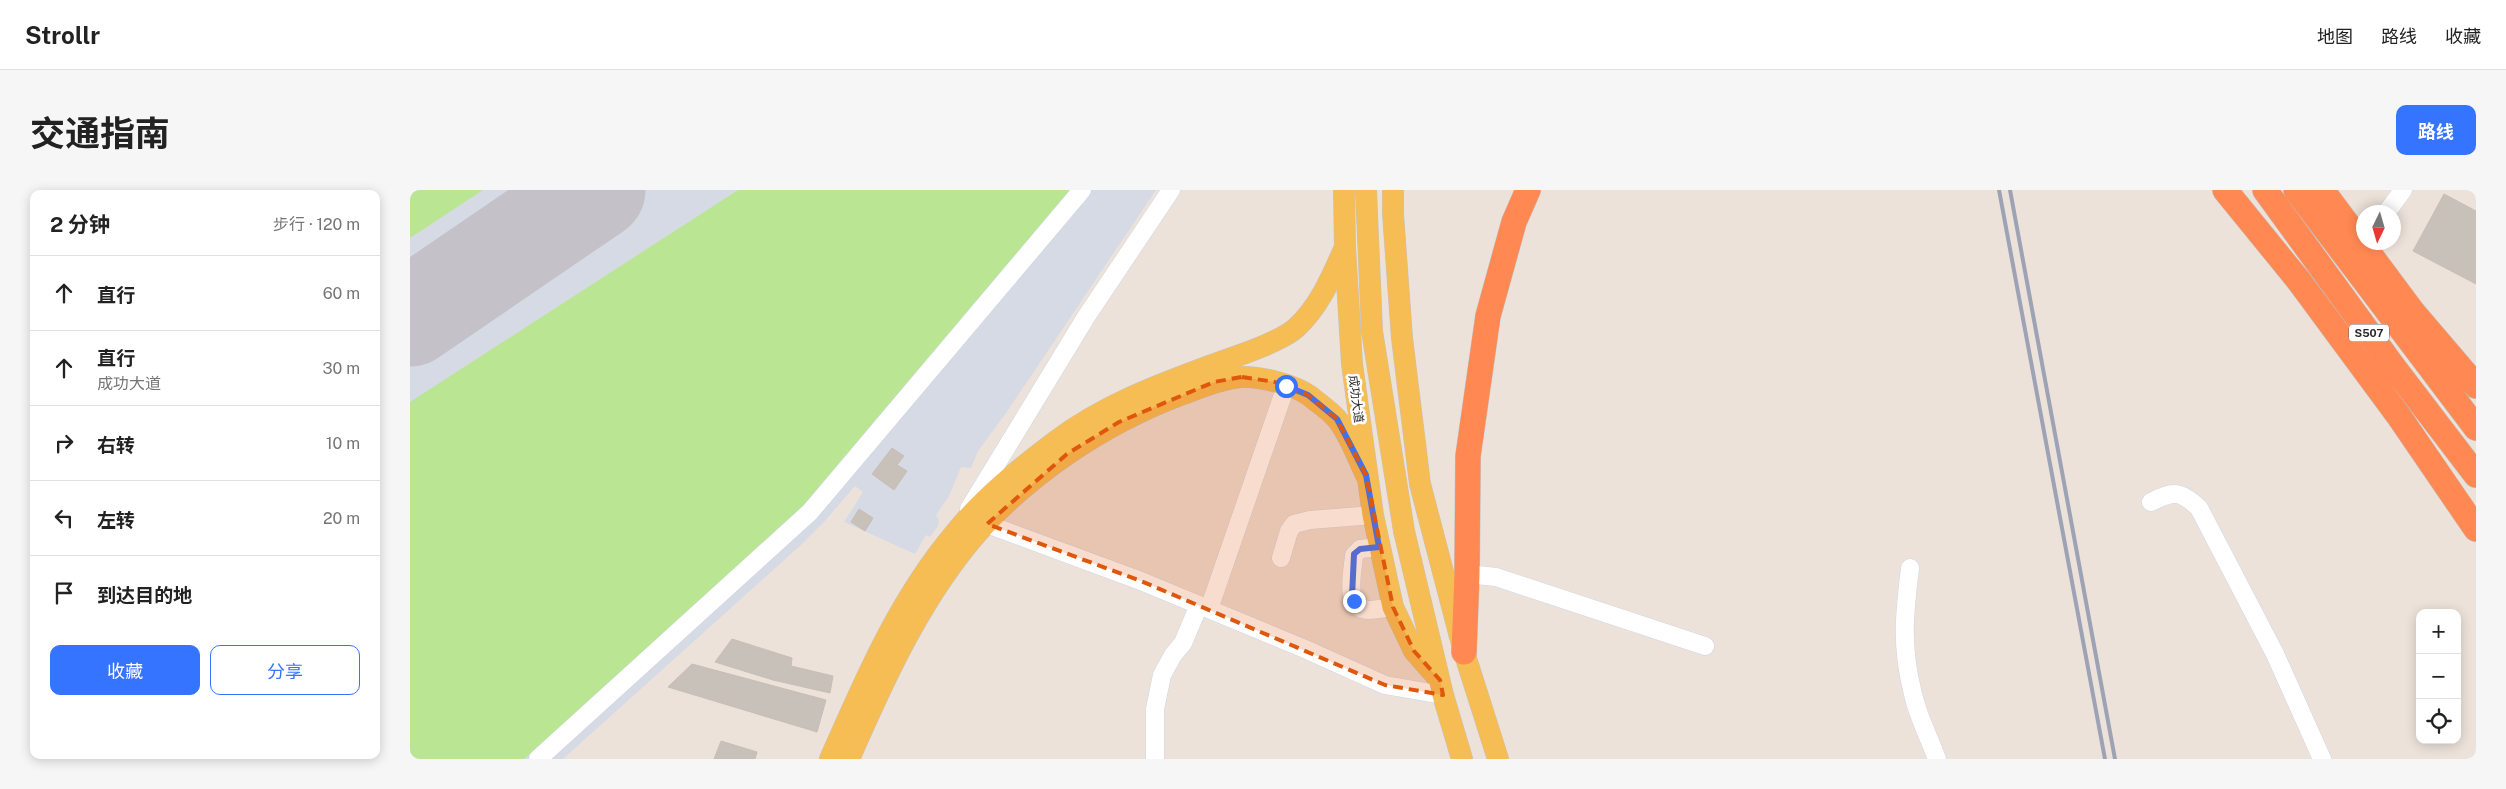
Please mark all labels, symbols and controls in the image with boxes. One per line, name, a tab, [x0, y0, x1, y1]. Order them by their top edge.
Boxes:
text: Strollr	[25, 21, 100, 49]
text: 地图	[2317, 26, 2353, 47]
text: 路线	[2381, 26, 2417, 47]
text: 收藏	[2445, 26, 2481, 47]
button: 路线	[2396, 105, 2476, 155]
text: 交通指南	[30, 113, 170, 154]
north arrow	[2356, 205, 2401, 250]
text: 2 分钟	[50, 212, 110, 237]
text: 步行 · 120 m	[273, 215, 360, 234]
icon: ahead	[50, 279, 78, 307]
text: 直行	[97, 284, 135, 306]
text: 60 m	[323, 284, 360, 303]
road number: S507	[2349, 324, 2389, 342]
text: 直行	[97, 347, 135, 369]
icon: ahead	[50, 354, 78, 382]
text: 30 m	[323, 359, 360, 378]
text: 成功大道	[97, 374, 161, 393]
street label: 成功大道	[1346, 374, 1366, 424]
route start	[1275, 375, 1298, 398]
icon: right	[50, 429, 78, 457]
text: 右转	[97, 434, 135, 456]
text: 10 m	[326, 434, 360, 453]
icon: left	[50, 504, 78, 532]
text: 左转	[97, 509, 135, 531]
text: 20 m	[323, 509, 360, 528]
icon: arrive	[50, 579, 78, 607]
text: 到达目的地	[97, 584, 192, 606]
route end	[1343, 590, 1366, 613]
map controls	[2416, 609, 2461, 744]
button: +	[2416, 609, 2461, 654]
button: 收藏	[50, 645, 200, 695]
button: 分享	[210, 645, 360, 695]
button: −	[2416, 654, 2461, 699]
button: locate	[2416, 699, 2461, 744]

